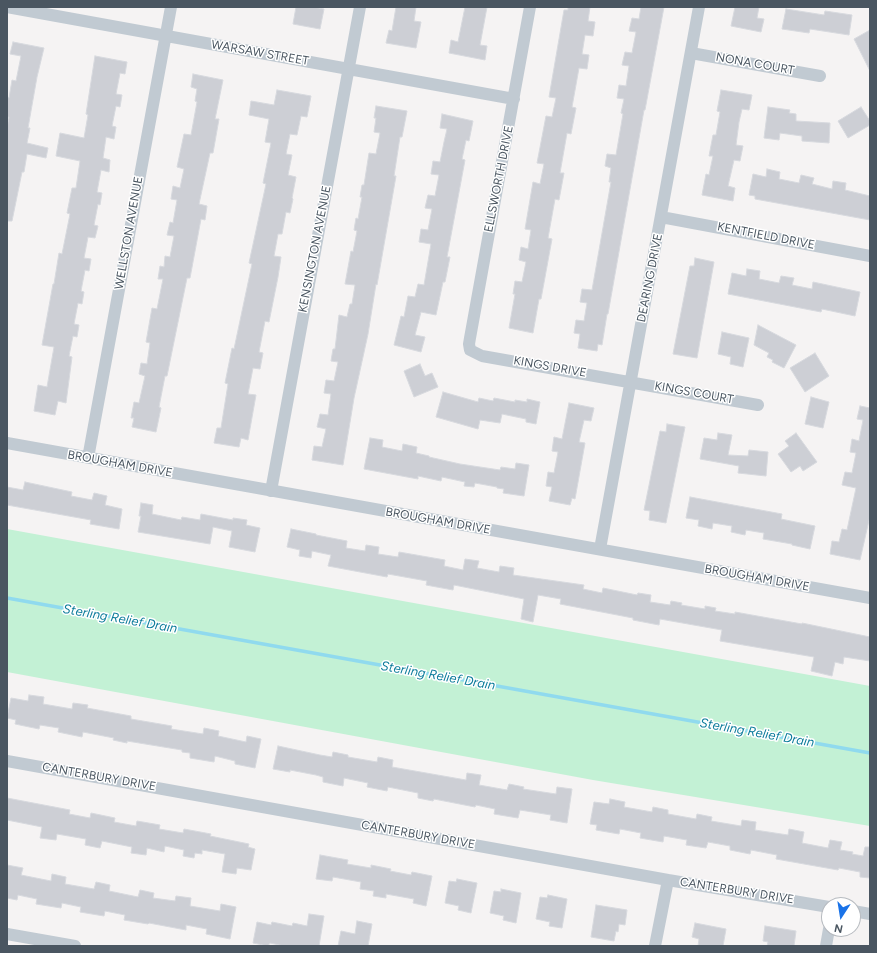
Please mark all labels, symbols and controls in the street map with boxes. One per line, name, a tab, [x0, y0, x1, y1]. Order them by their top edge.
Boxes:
street label: WARSAW STREET	[210, 37, 310, 69]
street label: NONA COURT	[715, 50, 795, 78]
street label: ELLSWORTH DRIVE	[482, 124, 516, 234]
street label: WELLSTON AVENUE	[112, 175, 146, 291]
street label: KENSINGTON AVENUE	[296, 184, 334, 314]
street label: KENTFIELD DRIVE	[716, 219, 816, 253]
street label: DEARING DRIVE	[634, 232, 666, 324]
street label: KINGS DRIVE	[512, 354, 588, 380]
street label: KINGS COURT	[653, 379, 735, 407]
street label: BROUGHAM DRIVE	[66, 448, 174, 480]
street label: BROUGHAM DRIVE	[384, 505, 492, 537]
street label: BROUGHAM DRIVE	[703, 562, 811, 594]
water label: Sterling Relief Drain	[61, 601, 179, 637]
water label: Sterling Relief Drain	[379, 658, 497, 694]
water label: Sterling Relief Drain	[698, 715, 816, 751]
street label: CANTERBURY DRIVE	[41, 760, 157, 794]
street label: CANTERBURY DRIVE	[360, 818, 476, 852]
street label: CANTERBURY DRIVE	[679, 875, 795, 907]
north arrow	[821, 897, 861, 937]
text: N	[833, 921, 844, 935]

